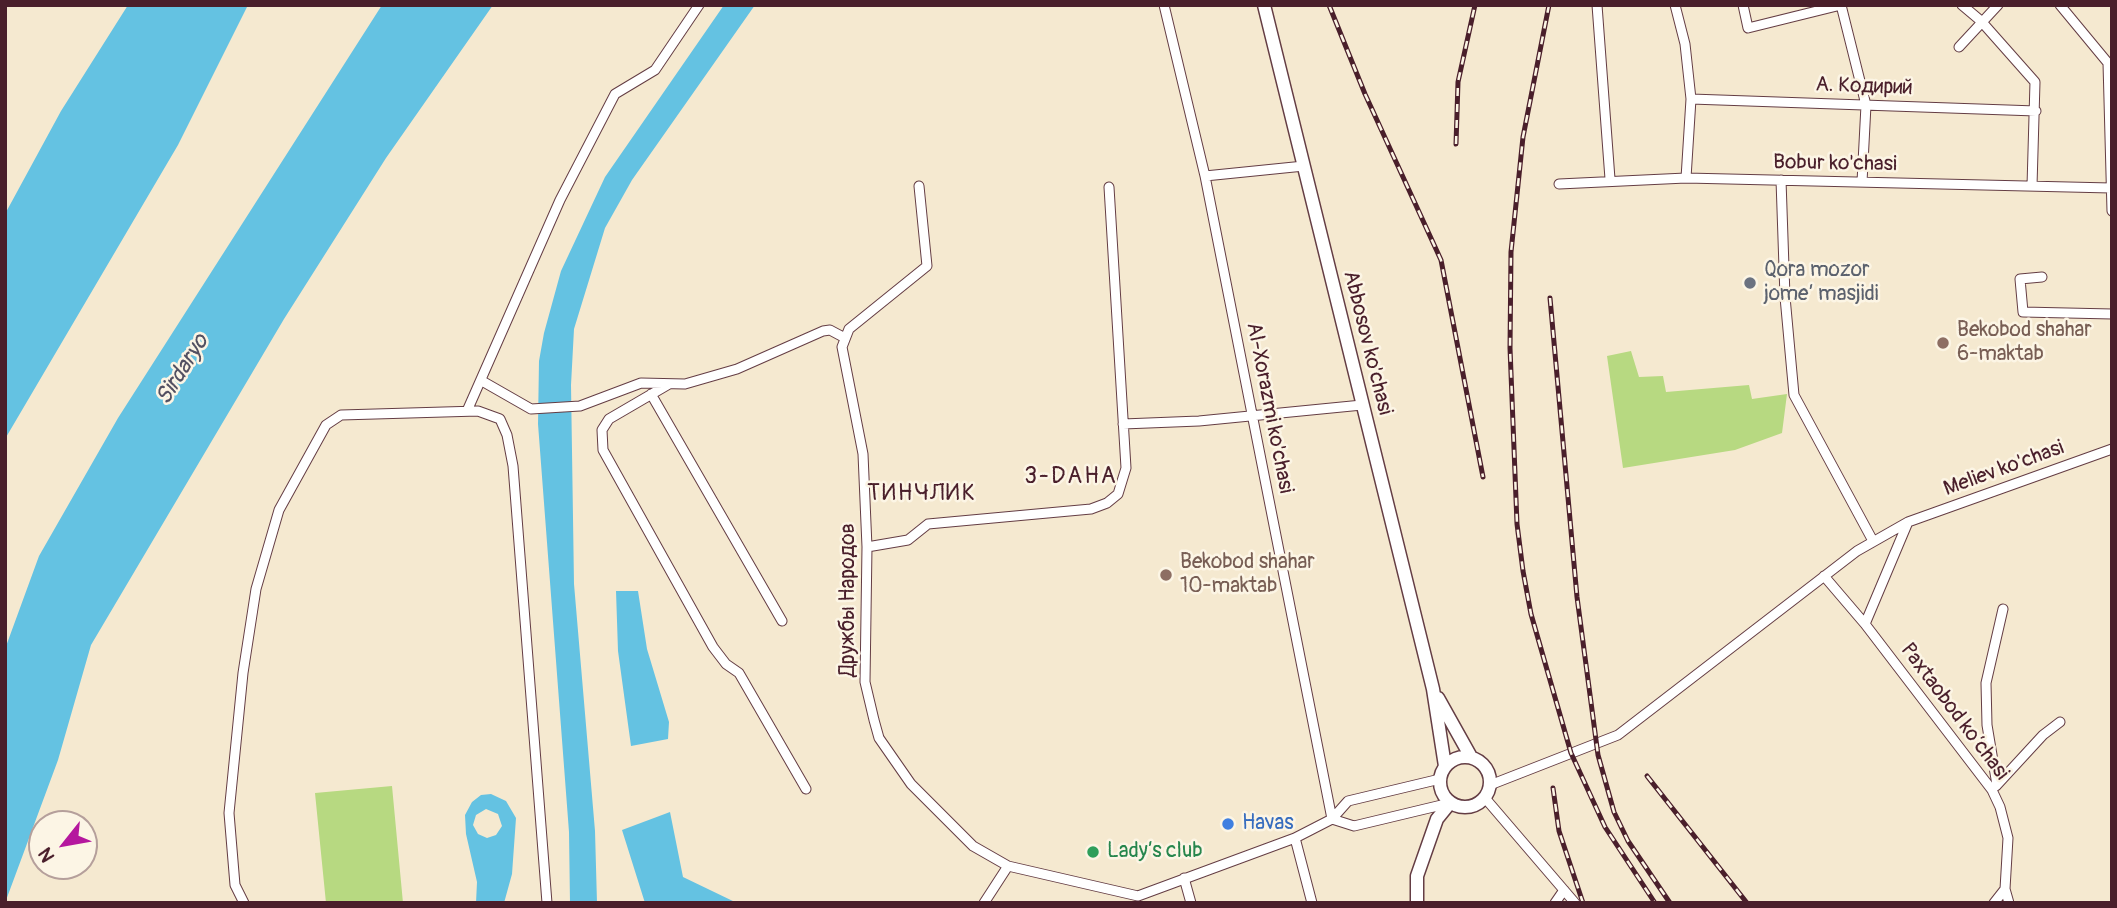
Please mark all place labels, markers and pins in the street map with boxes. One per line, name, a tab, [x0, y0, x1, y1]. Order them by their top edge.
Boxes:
place label: Qora mozor jome’ masjidi	[1764, 258, 1878, 308]
marker: Qora mozor jome’ masjidi	[1742, 275, 1758, 291]
place label: Bekobod shahar 6-maktab	[1957, 318, 2092, 368]
marker: Bekobod shahar 6-maktab	[1935, 335, 1951, 351]
place label: Bekobod shahar 10-maktab	[1180, 550, 1315, 600]
marker: Bekobod shahar 10-maktab	[1158, 567, 1174, 583]
place label: Havas	[1242, 811, 1294, 837]
marker: Havas	[1220, 816, 1236, 832]
place label: Lady’s club	[1107, 839, 1203, 865]
marker: Lady’s club	[1085, 844, 1101, 860]

